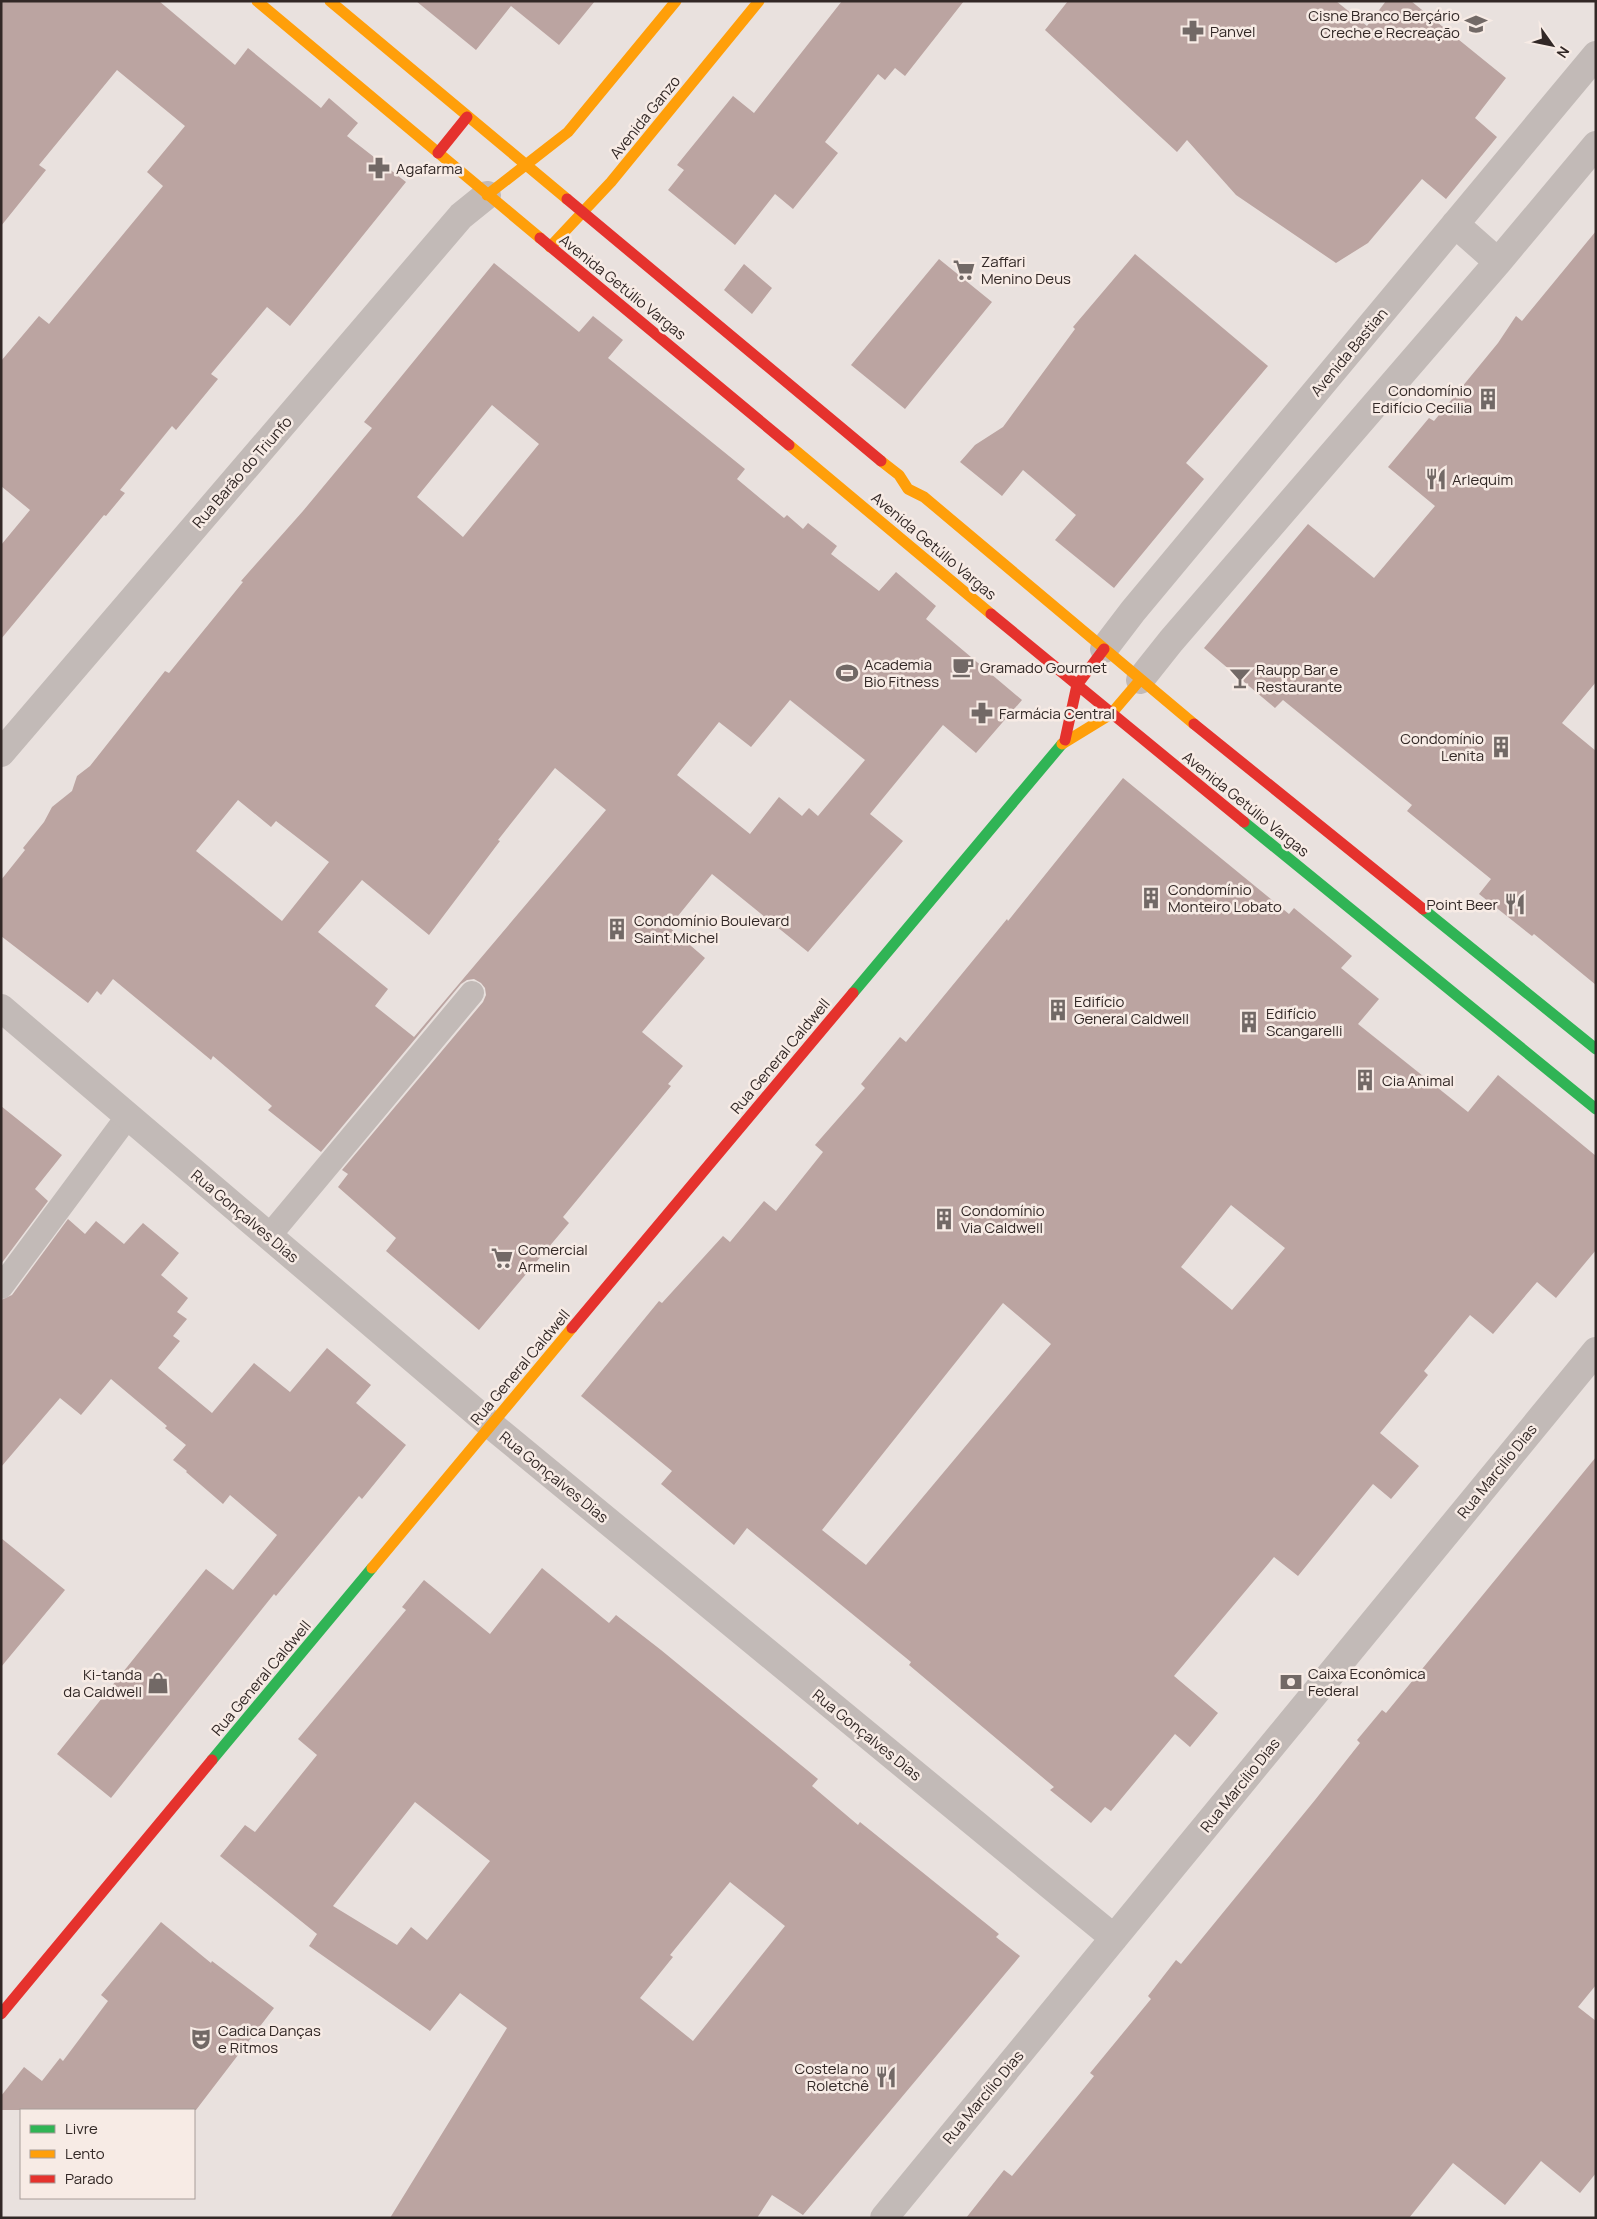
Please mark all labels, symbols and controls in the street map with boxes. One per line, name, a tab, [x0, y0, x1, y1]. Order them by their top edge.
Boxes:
place label: Cisne Branco Berçário Creche e Recreação	[1308, 5, 1460, 43]
school or university icon: Cisne Branco Berçário Creche e Recreação	[1463, 11, 1489, 37]
pharmacy icon: Panvel	[1180, 18, 1206, 44]
north arrow	[1527, 20, 1577, 70]
place label: Panvel	[1210, 21, 1256, 42]
text: N	[1553, 43, 1574, 62]
street label: Avenida Ganzo	[605, 71, 685, 163]
pharmacy icon: Agafarma	[366, 155, 392, 181]
place label: Agafarma	[396, 158, 463, 179]
street label: Avenida Getúlio Vargas	[555, 229, 691, 345]
place label: Zaffari Menino Deus	[981, 251, 1071, 289]
supermarket icon: Zaffari Menino Deus	[951, 257, 977, 283]
street label: Avenida Bastian	[1306, 303, 1392, 401]
place label: Condomínio Edifício Cecilia	[1372, 380, 1472, 418]
building icon: Condomínio Edifício Cecilia	[1475, 386, 1501, 412]
street label: Rua Barão do Triunfo	[187, 411, 297, 533]
restaurant icon: Arlequim	[1423, 466, 1449, 492]
place label: Arlequim	[1452, 469, 1513, 490]
street label: Avenida Getúlio Vargas	[867, 487, 1001, 605]
place label: Academia Bio Fitness	[864, 654, 939, 692]
cafe icon: Gramado Gourmet	[950, 654, 976, 680]
place label: Gramado Gourmet	[980, 657, 1107, 678]
place label: Raupp Bar e Restaurante	[1256, 659, 1342, 697]
sports icon: Academia Bio Fitness	[834, 660, 860, 686]
bar icon: Raupp Bar e Restaurante	[1227, 665, 1253, 691]
pharmacy icon: Farmácia Central	[969, 700, 995, 726]
place label: Farmácia Central	[999, 703, 1115, 724]
place label: Condomínio Lenita	[1400, 728, 1484, 766]
building icon: Condomínio Lenita	[1488, 734, 1514, 760]
street label: Avenida Getúlio Vargas	[1178, 746, 1314, 862]
place label: Condomínio Monteiro Lobato	[1168, 879, 1282, 917]
building icon: Condomínio Monteiro Lobato	[1138, 885, 1164, 911]
restaurant icon: Point Beer	[1502, 891, 1528, 917]
place label: Point Beer	[1427, 894, 1499, 915]
place label: Condomínio Boulevard Saint Michel	[634, 910, 789, 948]
building icon: Condomínio Boulevard Saint Michel	[604, 916, 630, 942]
place label: Edifício General Caldwell	[1074, 991, 1189, 1029]
street label: Rua General Caldwell	[725, 994, 835, 1118]
building icon: Edifício General Caldwell	[1045, 997, 1071, 1023]
place label: Edifício Scangarelli	[1266, 1003, 1343, 1041]
building icon: Edifício Scangarelli	[1236, 1009, 1262, 1035]
building icon: Cia Animal	[1352, 1067, 1378, 1093]
place label: Cia Animal	[1382, 1070, 1454, 1091]
street label: Rua Gonçalves Dias	[187, 1165, 303, 1267]
place label: Condomínio Via Caldwell	[961, 1200, 1045, 1238]
building icon: Condomínio Via Caldwell	[931, 1206, 957, 1232]
place label: Comercial Armelin	[518, 1239, 588, 1277]
supermarket icon: Comercial Armelin	[489, 1245, 515, 1271]
street label: Rua General Caldwell	[465, 1305, 575, 1429]
street label: Rua Marcílio Dias	[1452, 1419, 1542, 1523]
street label: Rua Gonçalves Dias	[495, 1426, 613, 1528]
street label: Rua General Caldwell	[206, 1616, 316, 1740]
place label: Caixa Econômica Federal	[1308, 1663, 1426, 1701]
place label: Ki-tanda da Caldwell	[63, 1664, 142, 1702]
bank icon: Caixa Econômica Federal	[1278, 1669, 1304, 1695]
shop icon: Ki-tanda da Caldwell	[145, 1670, 171, 1696]
street label: Rua Gonçalves Dias	[808, 1684, 926, 1786]
street label: Rua Marcílio Dias	[1195, 1733, 1285, 1837]
place label: Cadica Danças e Ritmos	[218, 2020, 321, 2058]
theatre icon: Cadica Danças e Ritmos	[188, 2026, 214, 2052]
street label: Rua Marcílio Dias	[938, 2046, 1028, 2148]
place label: Costela no Roletchê	[795, 2058, 869, 2096]
restaurant icon: Costela no Roletchê	[873, 2064, 899, 2090]
legend	[20, 2109, 195, 2199]
text: Livre	[65, 2118, 98, 2139]
text: Lento	[65, 2143, 105, 2164]
text: Parado	[65, 2168, 113, 2189]

